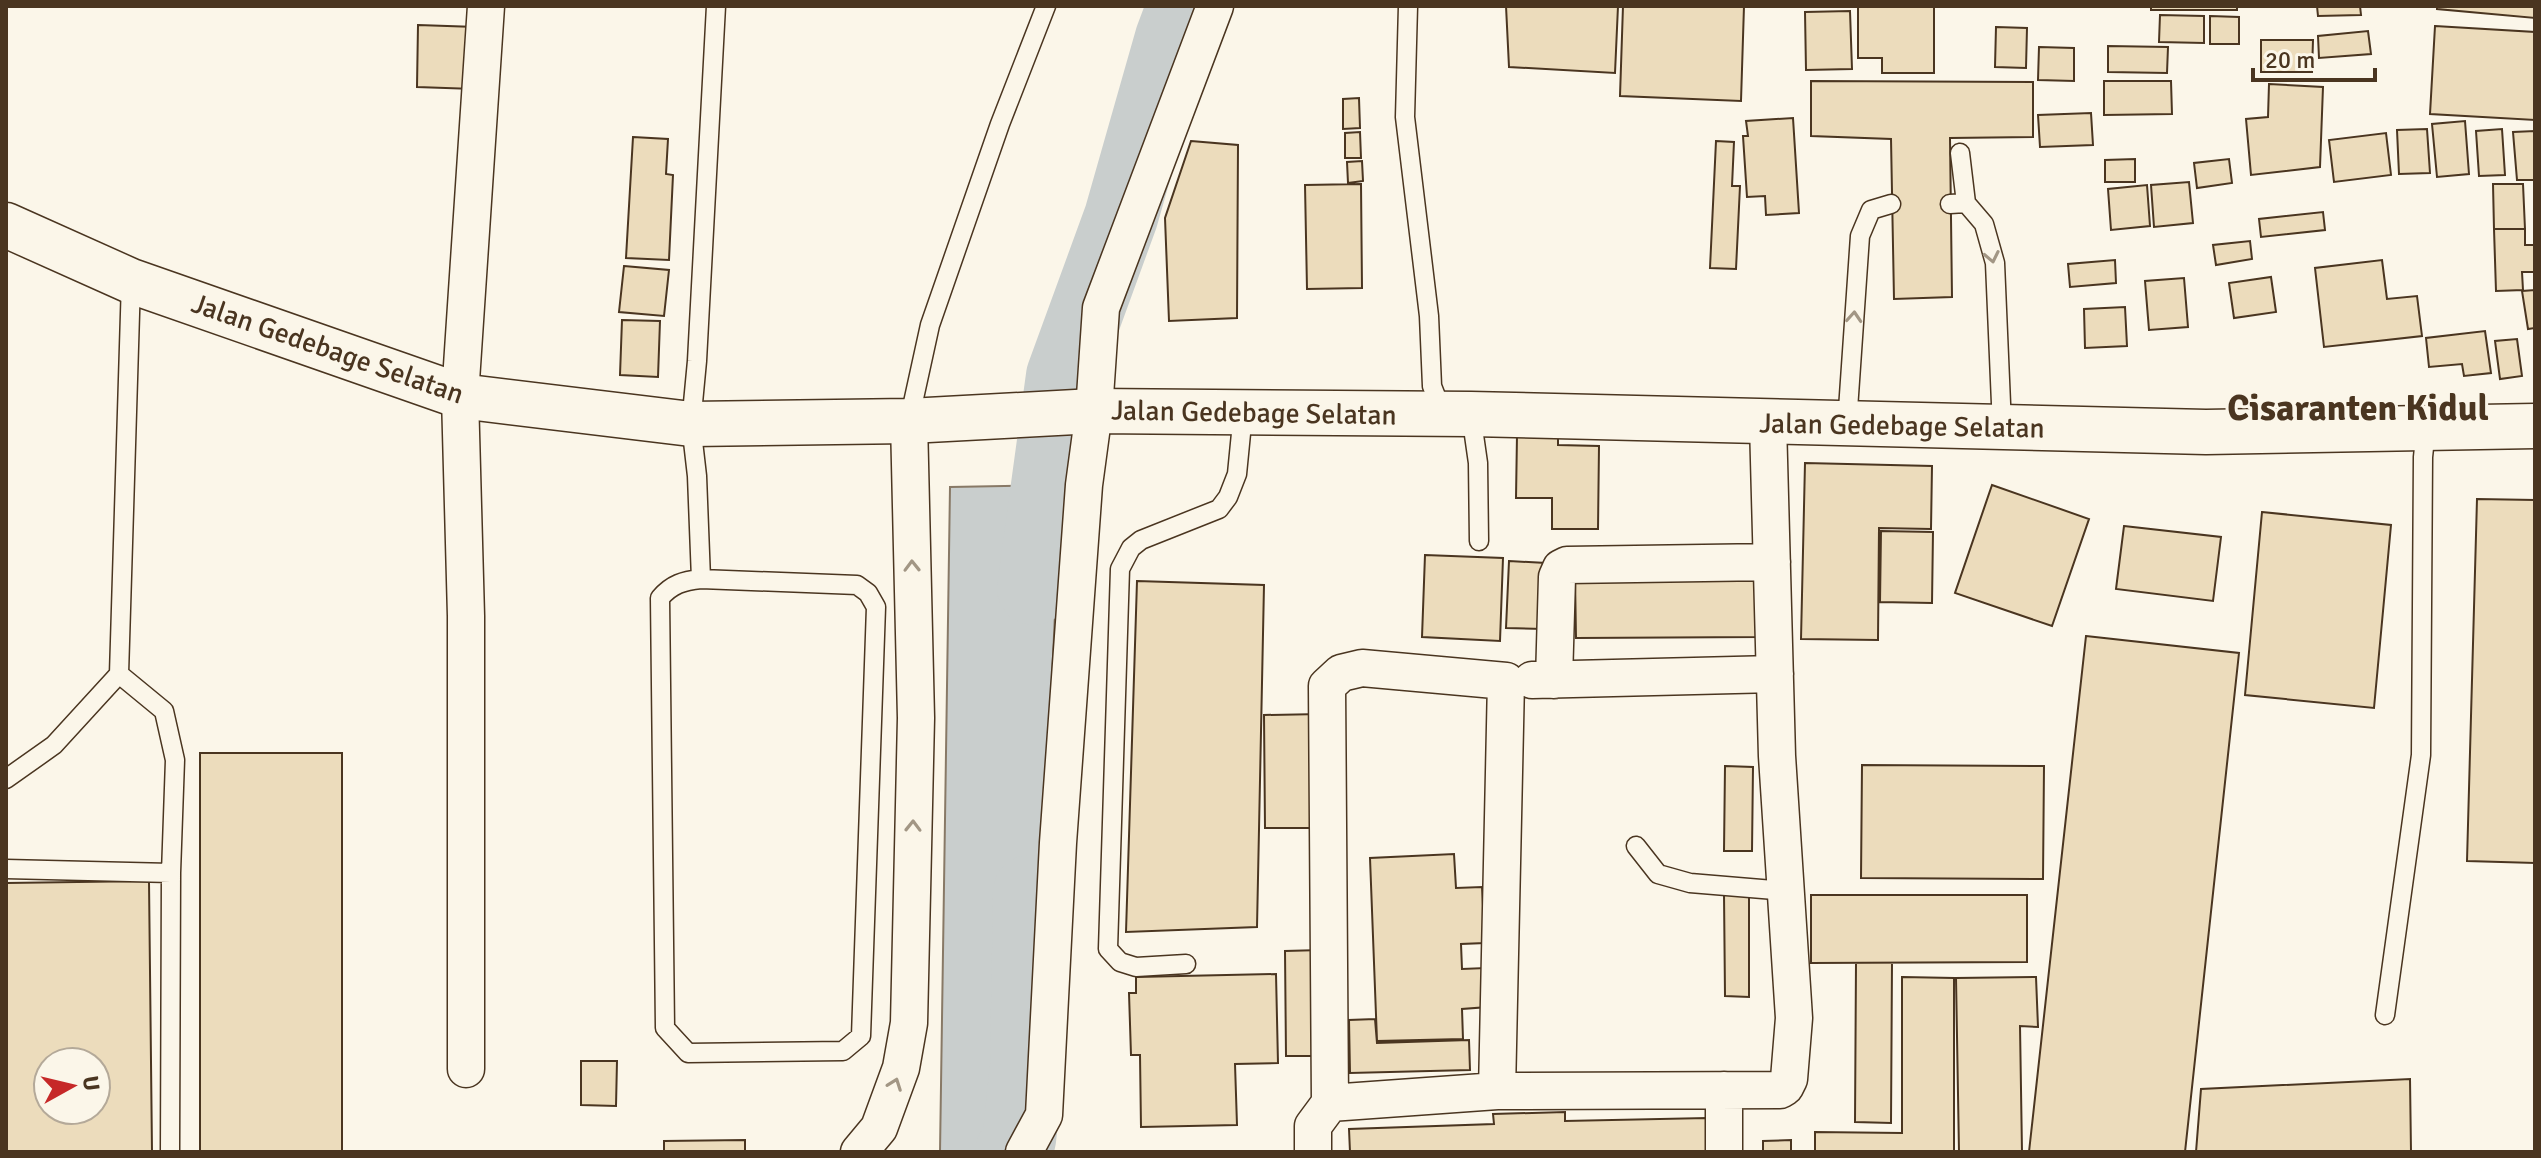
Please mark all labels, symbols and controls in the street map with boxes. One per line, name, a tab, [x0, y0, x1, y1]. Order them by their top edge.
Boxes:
scale bar	[2253, 32, 2375, 82]
text: 20 m	[2265, 45, 2315, 75]
one-way arrow	[1983, 249, 2000, 263]
street label: Jalan Gedebage Selatan	[187, 286, 468, 412]
one-way arrow	[1845, 310, 1862, 323]
district label: Cisaranten Kidul	[2227, 386, 2489, 431]
street label: Jalan Gedebage Selatan	[1111, 394, 1397, 432]
street label: Jalan Gedebage Selatan	[1759, 407, 2045, 445]
one-way arrow	[904, 559, 921, 572]
one-way arrow	[905, 819, 922, 832]
north arrow	[32, 1046, 112, 1126]
text: U	[77, 1074, 106, 1093]
one-way arrow	[886, 1078, 902, 1092]

